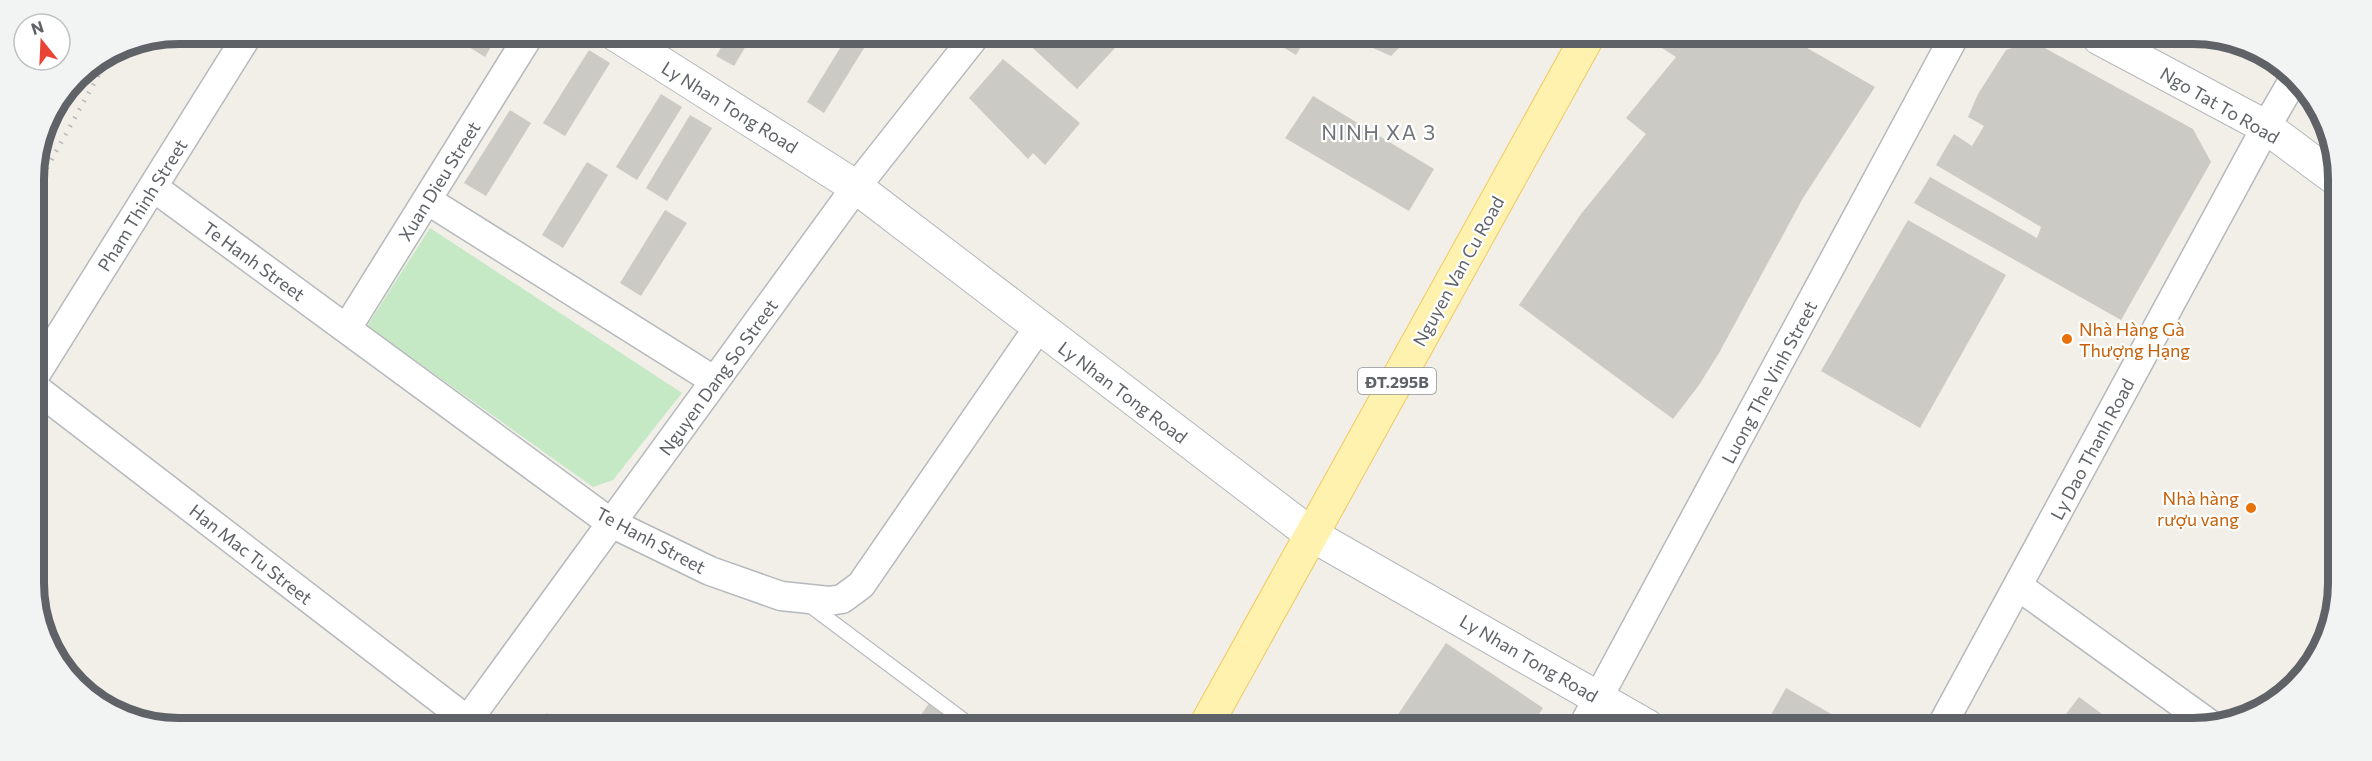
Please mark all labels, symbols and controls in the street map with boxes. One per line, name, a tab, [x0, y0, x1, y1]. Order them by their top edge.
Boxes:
north arrow	[12, 12, 72, 72]
text: N	[29, 16, 46, 38]
street label: Ly Nhan Tong Road	[658, 56, 802, 158]
street label: Ngo Tat To Road	[2156, 62, 2284, 148]
street label: Xuan Dieu Street	[393, 117, 485, 245]
district label: NINH XA 3	[1321, 119, 1437, 144]
street label: Pham Thinh Street	[93, 135, 191, 275]
street label: Nguyen Van Cu Road	[1408, 192, 1508, 350]
street label: Te Hanh Street	[199, 217, 309, 305]
street label: Nguyen Dang So Street	[654, 295, 782, 459]
street label: Luong The Vinh Street	[1717, 297, 1821, 467]
place label: Nhà Hàng Gà Thượng Hạng	[2079, 318, 2190, 361]
marker: Nhà Hàng Gà Thượng Hạng	[2060, 332, 2074, 346]
street label: Ly Nhan Tong Road	[1054, 336, 1192, 448]
road number: ĐT.295B	[1358, 368, 1436, 394]
street label: Ly Dao Thanh Road	[2045, 375, 2139, 523]
place label: Nhà hàng rượu vang	[2157, 487, 2239, 530]
street label: Han Mac Tu Street	[185, 499, 317, 609]
marker: Nhà hàng rượu vang	[2244, 501, 2258, 515]
street label: Te Hanh Street	[592, 502, 710, 578]
street label: Ly Nhan Tong Road	[1456, 609, 1602, 707]

